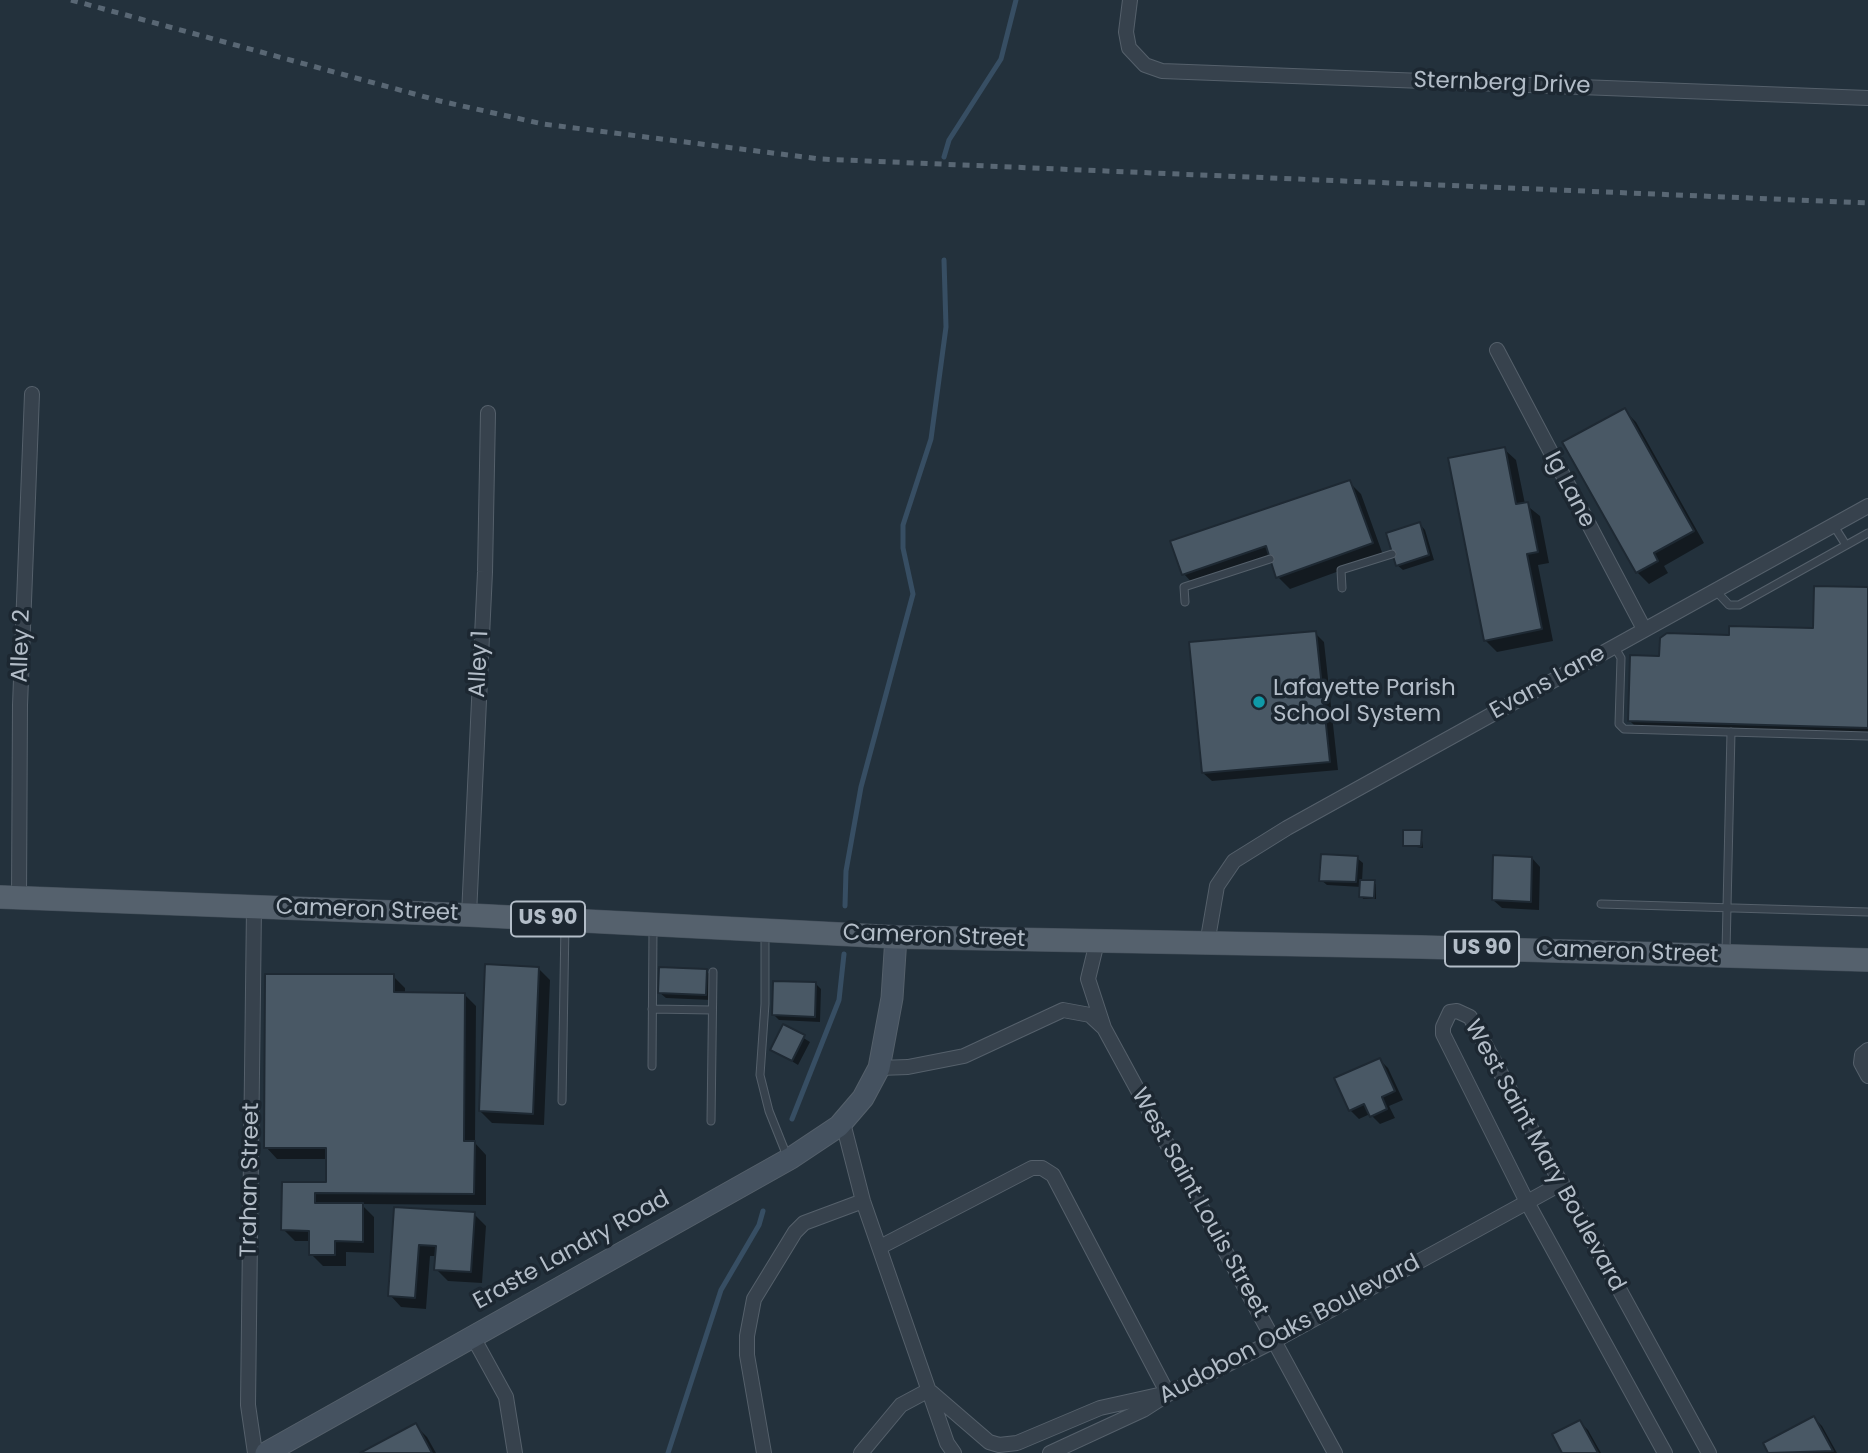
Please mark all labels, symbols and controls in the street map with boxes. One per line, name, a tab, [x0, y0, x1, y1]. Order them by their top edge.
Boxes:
street label: Sternberg Drive	[1413, 67, 1591, 101]
street label: Ig Lane	[1538, 447, 1600, 533]
street label: Alley 2	[7, 609, 37, 683]
street label: Alley 1	[464, 630, 496, 698]
street label: Evans Lane	[1486, 640, 1610, 726]
place label: Lafayette Parish School System	[1273, 675, 1456, 729]
marker: Lafayette Parish School System	[1251, 694, 1267, 710]
street label: Cameron Street	[275, 894, 459, 928]
road number: US 90	[511, 902, 585, 936]
street label: Cameron Street	[842, 920, 1026, 954]
road number: US 90	[1445, 932, 1519, 967]
street label: Cameron Street	[1535, 936, 1719, 970]
street label: West Saint Mary Boulevard	[1458, 1015, 1630, 1297]
street label: West Saint Louis Street	[1124, 1084, 1274, 1322]
street label: Trahan Street	[236, 1102, 266, 1258]
street label: Eraste Landry Road	[469, 1186, 675, 1316]
street label: Audobon Oaks Boulevard	[1155, 1249, 1425, 1411]

